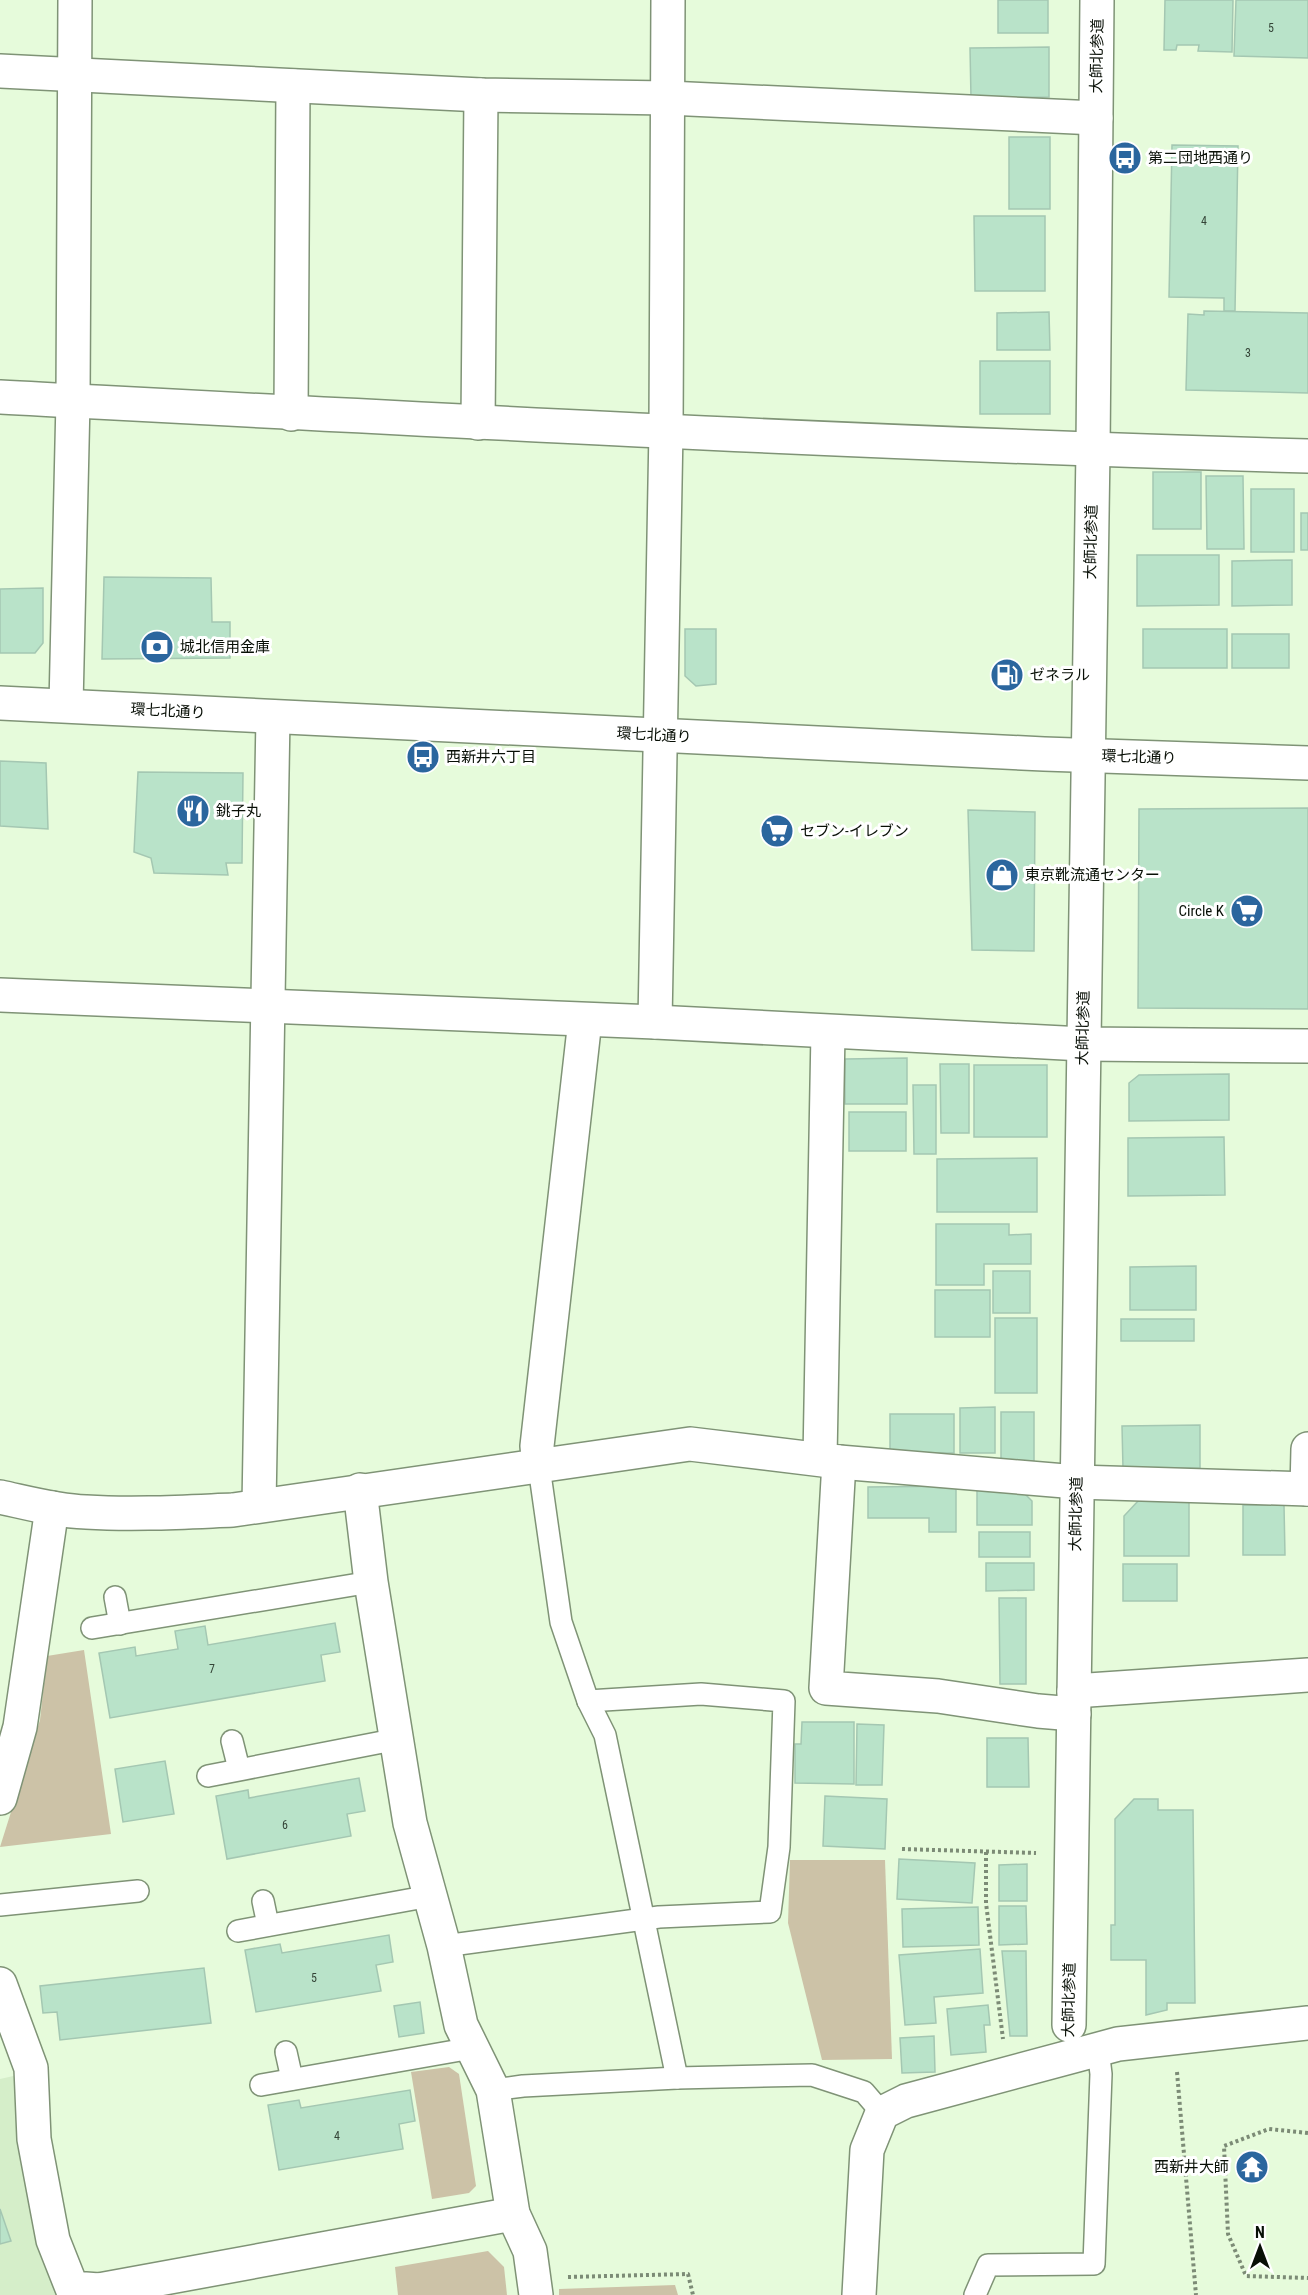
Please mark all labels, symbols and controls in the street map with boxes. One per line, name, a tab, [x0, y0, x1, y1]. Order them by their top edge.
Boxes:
street label: 大師北参道	[1087, 18, 1107, 94]
house number: 5	[1268, 21, 1274, 35]
bus stop icon: 第二団地西通り	[1107, 140, 1143, 176]
place label: 第二団地西通り	[1148, 149, 1253, 167]
house number: 4	[1201, 214, 1207, 228]
house number: 3	[1245, 346, 1251, 360]
street label: 大師北参道	[1081, 504, 1101, 580]
bank icon: 城北信用金庫	[139, 629, 175, 665]
place label: 城北信用金庫	[180, 638, 270, 656]
fuel station icon: ゼネラル	[989, 657, 1025, 693]
place label: ゼネラル	[1030, 666, 1090, 684]
street label: 環七北通り	[130, 700, 206, 722]
street label: 環七北通り	[616, 724, 692, 746]
bus stop icon: 西新井六丁目	[405, 739, 441, 775]
street label: 環七北通り	[1101, 747, 1177, 767]
place label: 西新井六丁目	[446, 748, 536, 766]
restaurant icon: 銚子丸	[175, 793, 211, 829]
place label: 銚子丸	[216, 802, 261, 820]
supermarket icon: セブン-イレブン	[759, 813, 795, 849]
place label: セブン-イレブン	[800, 822, 909, 840]
shop icon: 東京靴流通センター	[984, 857, 1020, 893]
place label: 東京靴流通センター	[1025, 866, 1160, 884]
supermarket icon: Circle K	[1229, 893, 1265, 929]
place label: Circle K	[1179, 902, 1225, 920]
street label: 大師北参道	[1073, 990, 1093, 1066]
street label: 大師北参道	[1066, 1476, 1086, 1552]
house number: 7	[209, 1662, 215, 1676]
house number: 6	[282, 1818, 288, 1832]
street label: 大師北参道	[1059, 1962, 1079, 2038]
house number: 5	[311, 1971, 317, 1985]
house number: 4	[334, 2129, 340, 2143]
temple icon: 西新井大師	[1234, 2149, 1270, 2185]
place label: 西新井大師	[1154, 2158, 1229, 2176]
north arrow	[1230, 2217, 1290, 2277]
text: N	[1255, 2223, 1265, 2242]

